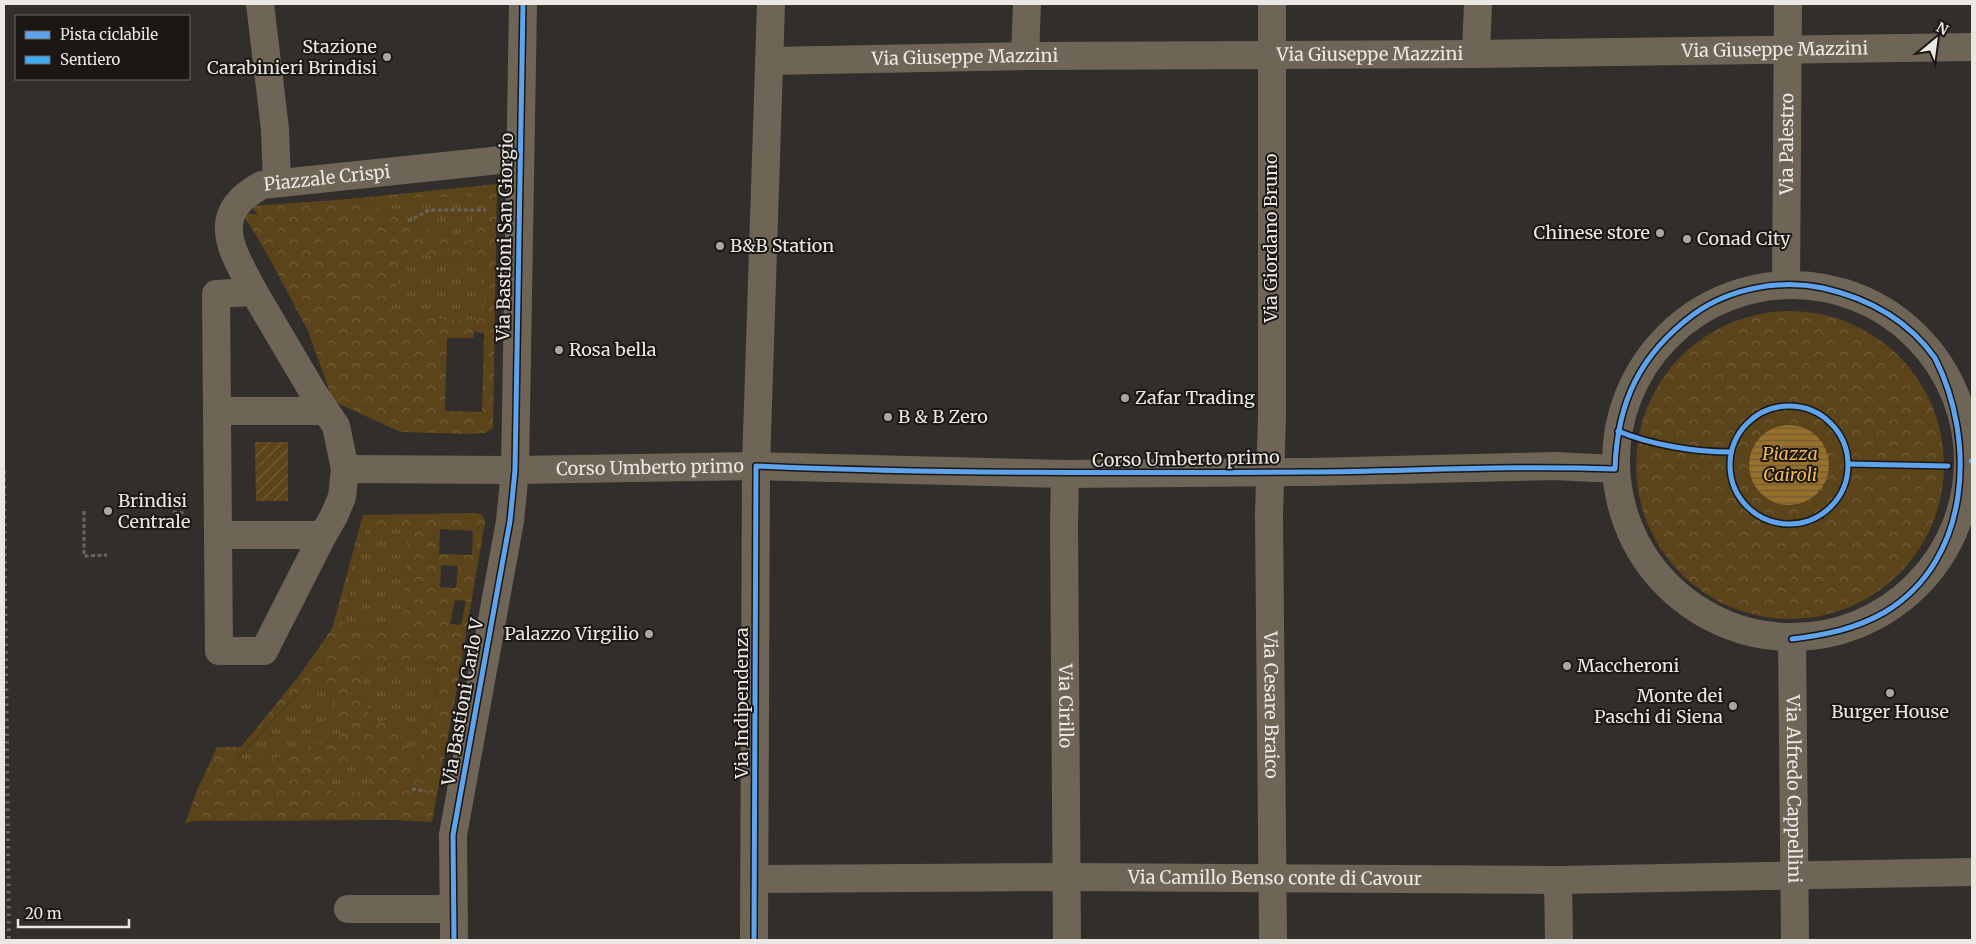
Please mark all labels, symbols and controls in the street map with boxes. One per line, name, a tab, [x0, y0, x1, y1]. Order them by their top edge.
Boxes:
legend	[15, 15, 190, 80]
north arrow	[1911, 15, 1961, 65]
text: N	[1933, 18, 1952, 39]
text: Pista ciclabile	[60, 25, 158, 44]
place label: Stazione Carabinieri Brindisi	[207, 35, 377, 79]
street label: Via Giuseppe Mazzini	[1680, 36, 1869, 62]
street label: Via Giuseppe Mazzini	[1275, 42, 1464, 66]
street label: Via Giuseppe Mazzini	[870, 44, 1059, 70]
text: Sentiero	[60, 50, 121, 69]
marker: Stazione Carabinieri Brindisi	[381, 51, 393, 63]
street label: Via Palestro	[1775, 93, 1798, 196]
street label: Via Bastioni San Giorgio	[491, 132, 518, 343]
street label: Via Giordano Bruno	[1259, 153, 1282, 324]
street label: Piazzale Crispi	[262, 160, 392, 196]
place label: Chinese store	[1534, 221, 1650, 244]
marker: Chinese store	[1654, 227, 1666, 239]
place label: Conad City	[1697, 227, 1791, 250]
marker: Conad City	[1681, 233, 1693, 245]
place label: B&B Station	[730, 234, 834, 257]
marker: B&B Station	[714, 240, 726, 252]
place label: Rosa bella	[569, 338, 657, 361]
marker: Rosa bella	[553, 344, 565, 356]
place label: Zafar Trading	[1135, 386, 1255, 409]
marker: Zafar Trading	[1119, 392, 1131, 404]
place label: B & B Zero	[898, 405, 988, 428]
marker: B & B Zero	[882, 411, 894, 423]
park label: Piazza Cairoli	[1762, 442, 1818, 486]
street label: Corso Umberto primo	[1092, 445, 1280, 472]
street label: Corso Umberto primo	[556, 454, 744, 480]
place label: Brindisi Centrale	[118, 489, 190, 533]
marker: Brindisi Centrale	[102, 505, 114, 517]
street label: Via Bastioni Carlo V	[436, 615, 489, 788]
place label: Palazzo Virgilio	[504, 622, 639, 645]
street label: Via Indipendenza	[730, 627, 753, 780]
marker: Palazzo Virgilio	[643, 628, 655, 640]
street label: Via Cesare Braico	[1259, 630, 1283, 779]
place label: Maccheroni	[1577, 654, 1680, 677]
marker: Maccheroni	[1561, 660, 1573, 672]
street label: Via Cirillo	[1054, 663, 1078, 748]
place label: Monte dei Paschi di Siena	[1594, 684, 1723, 728]
marker: Burger House	[1884, 687, 1896, 699]
street label: Via Alfredo Cappellini	[1782, 694, 1806, 883]
marker: Monte dei Paschi di Siena	[1727, 700, 1739, 712]
place label: Burger House	[1831, 700, 1949, 723]
street label: Via Camillo Benso conte di Cavour	[1127, 865, 1422, 890]
scale bar	[18, 896, 129, 928]
text: 20 m	[25, 904, 62, 923]

